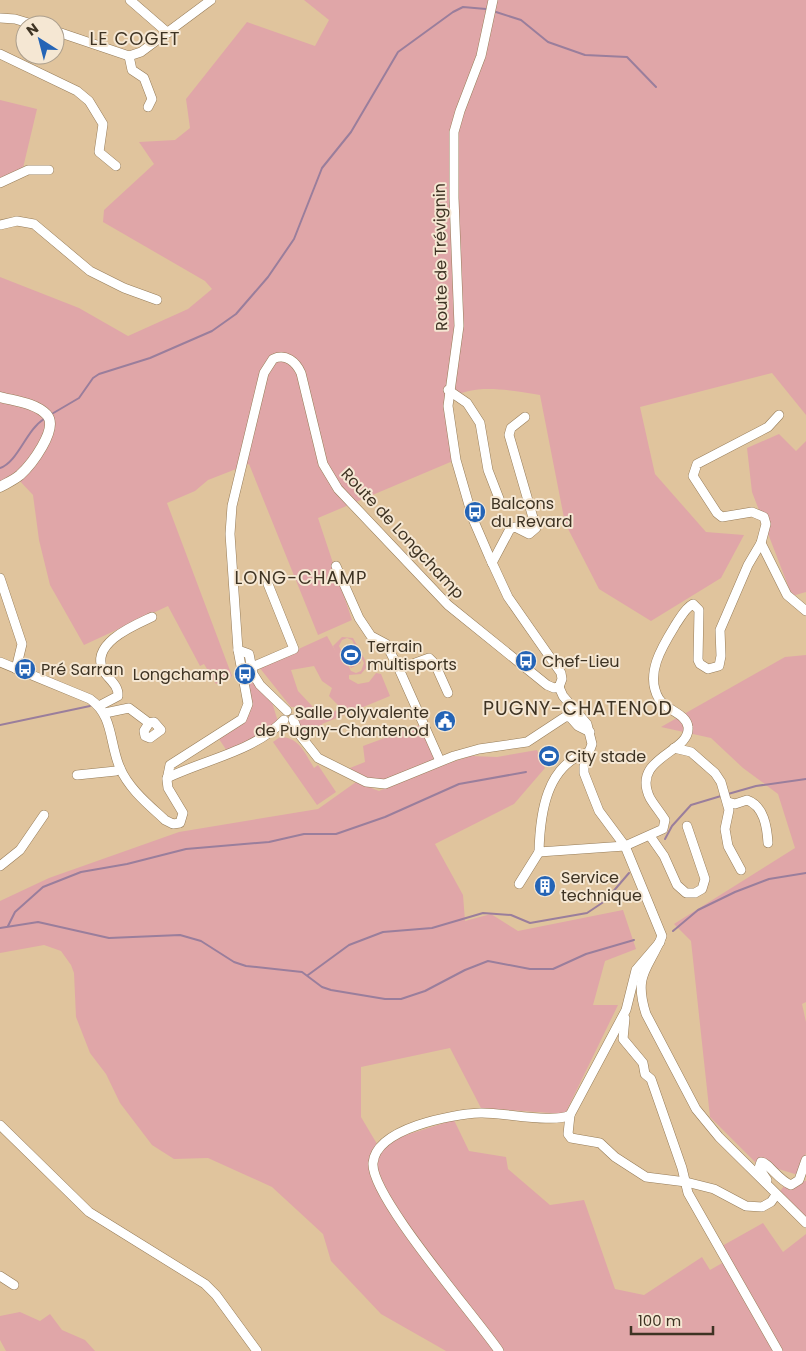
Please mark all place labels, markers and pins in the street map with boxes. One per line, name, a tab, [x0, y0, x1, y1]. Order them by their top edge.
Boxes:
place label: Balcons du Revard	[491, 492, 573, 533]
bus stop icon: Balcons du Revard	[463, 500, 487, 524]
place label: Terrain multisports	[367, 635, 457, 676]
sports icon: Terrain multisports	[339, 643, 363, 667]
bus stop icon: Chef-Lieu	[514, 649, 538, 673]
place label: Chef-Lieu	[542, 650, 620, 673]
bus stop icon: Pré Sarran	[13, 657, 37, 681]
place label: Pré Sarran	[41, 658, 124, 681]
bus stop icon: Longchamp	[233, 662, 257, 686]
place label: Longchamp	[133, 663, 229, 686]
place label: Salle Polyvalente de Pugny-Chantenod	[255, 701, 429, 742]
public building icon: Salle Polyvalente de Pugny-Chantenod	[433, 709, 457, 733]
sports icon: City stade	[537, 744, 561, 768]
place label: City stade	[565, 745, 646, 768]
place label: Service technique	[561, 866, 642, 907]
building icon: Service technique	[533, 874, 557, 898]

